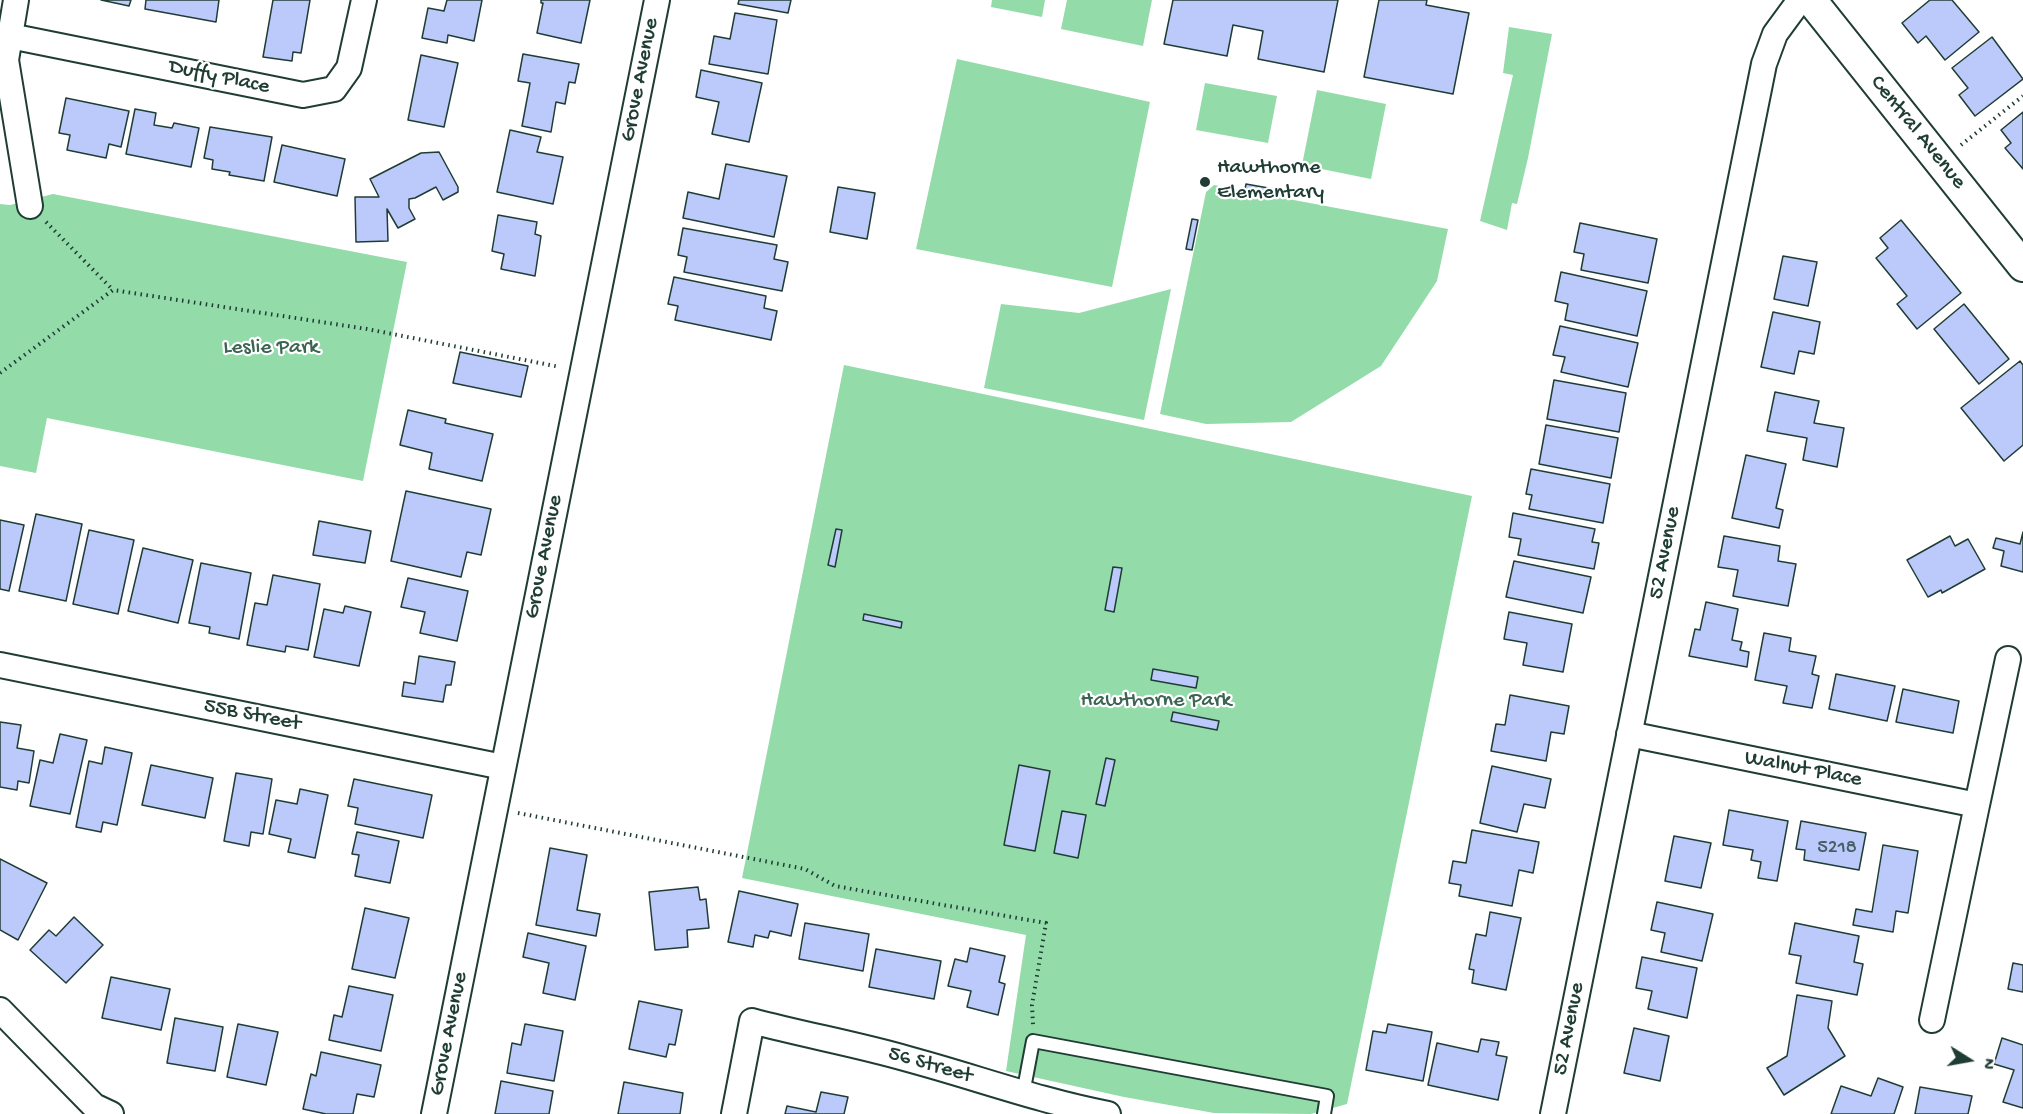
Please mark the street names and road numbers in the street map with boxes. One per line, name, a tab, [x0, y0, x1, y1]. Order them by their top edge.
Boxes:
street label: Grove Avenue	[616, 16, 666, 144]
street label: Duffy Place	[166, 54, 272, 102]
street label: Central Avenue	[1863, 71, 1971, 195]
street label: Grove Avenue	[520, 493, 570, 621]
street label: 52 Avenue	[1644, 504, 1688, 602]
street label: 55B Street	[201, 694, 303, 738]
street label: Walnut Place	[1742, 746, 1864, 794]
street label: Grove Avenue	[425, 970, 475, 1098]
street label: 52 Avenue	[1548, 980, 1592, 1078]
street label: 56 Street	[885, 1041, 975, 1091]

